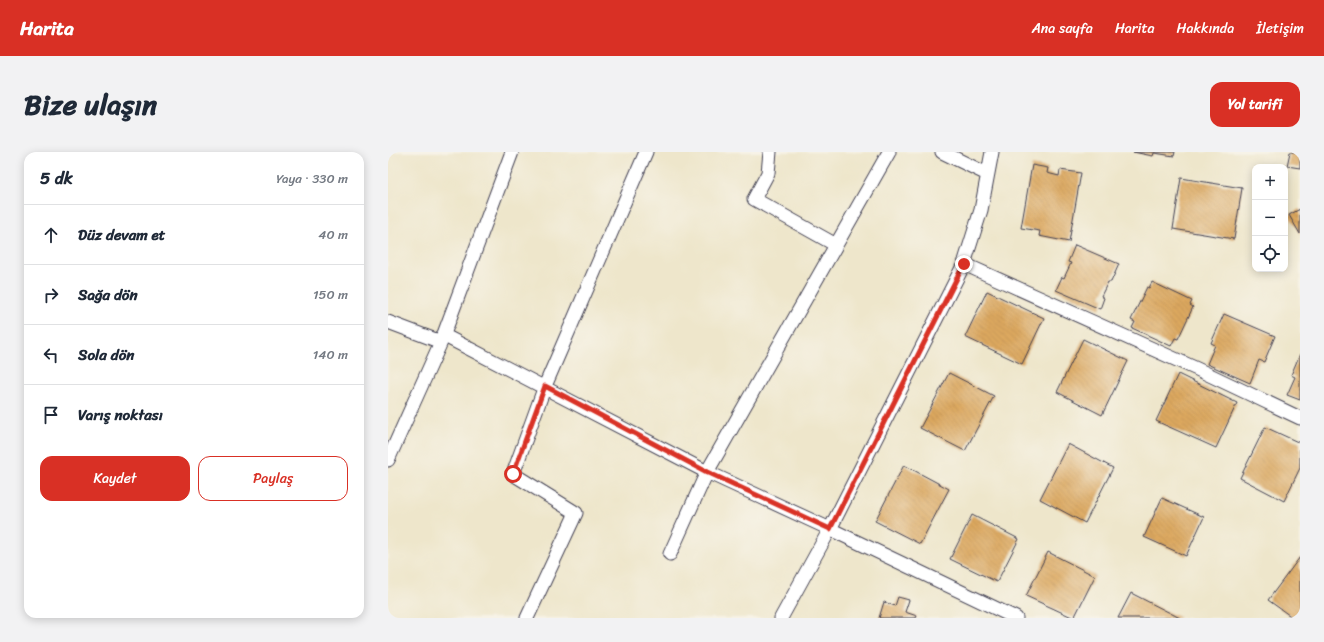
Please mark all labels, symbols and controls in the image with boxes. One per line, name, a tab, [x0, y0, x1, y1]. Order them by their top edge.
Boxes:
text: Harita	[20, 12, 74, 45]
text: Ana sayfa	[1032, 16, 1093, 41]
text: Harita	[1115, 16, 1155, 41]
text: Hakkında	[1177, 16, 1234, 41]
text: İletişim	[1256, 16, 1304, 41]
text: Bize ulaşın	[24, 80, 157, 129]
button: Yol tarifi	[1210, 82, 1300, 127]
text: 5 dk	[40, 163, 73, 193]
map controls	[1252, 164, 1288, 272]
button: +	[1252, 164, 1288, 200]
text: Yaya · 330 m	[276, 167, 348, 190]
button: −	[1252, 200, 1288, 236]
text: Düz devam et	[78, 222, 165, 248]
text: 40 m	[318, 223, 348, 246]
icon: ahead	[40, 224, 62, 246]
button: locate	[1252, 236, 1288, 272]
route end	[955, 255, 973, 273]
text: Sağa dön	[78, 282, 138, 308]
text: 150 m	[313, 283, 348, 306]
icon: right	[40, 284, 62, 306]
text: Sola dön	[78, 342, 134, 368]
text: 140 m	[313, 343, 348, 366]
icon: left	[40, 344, 62, 366]
text: Varış noktası	[78, 402, 163, 428]
icon: arrive	[40, 404, 62, 426]
button: Kaydet	[40, 456, 190, 501]
button: Paylaş	[198, 456, 348, 501]
route start	[504, 465, 522, 483]

